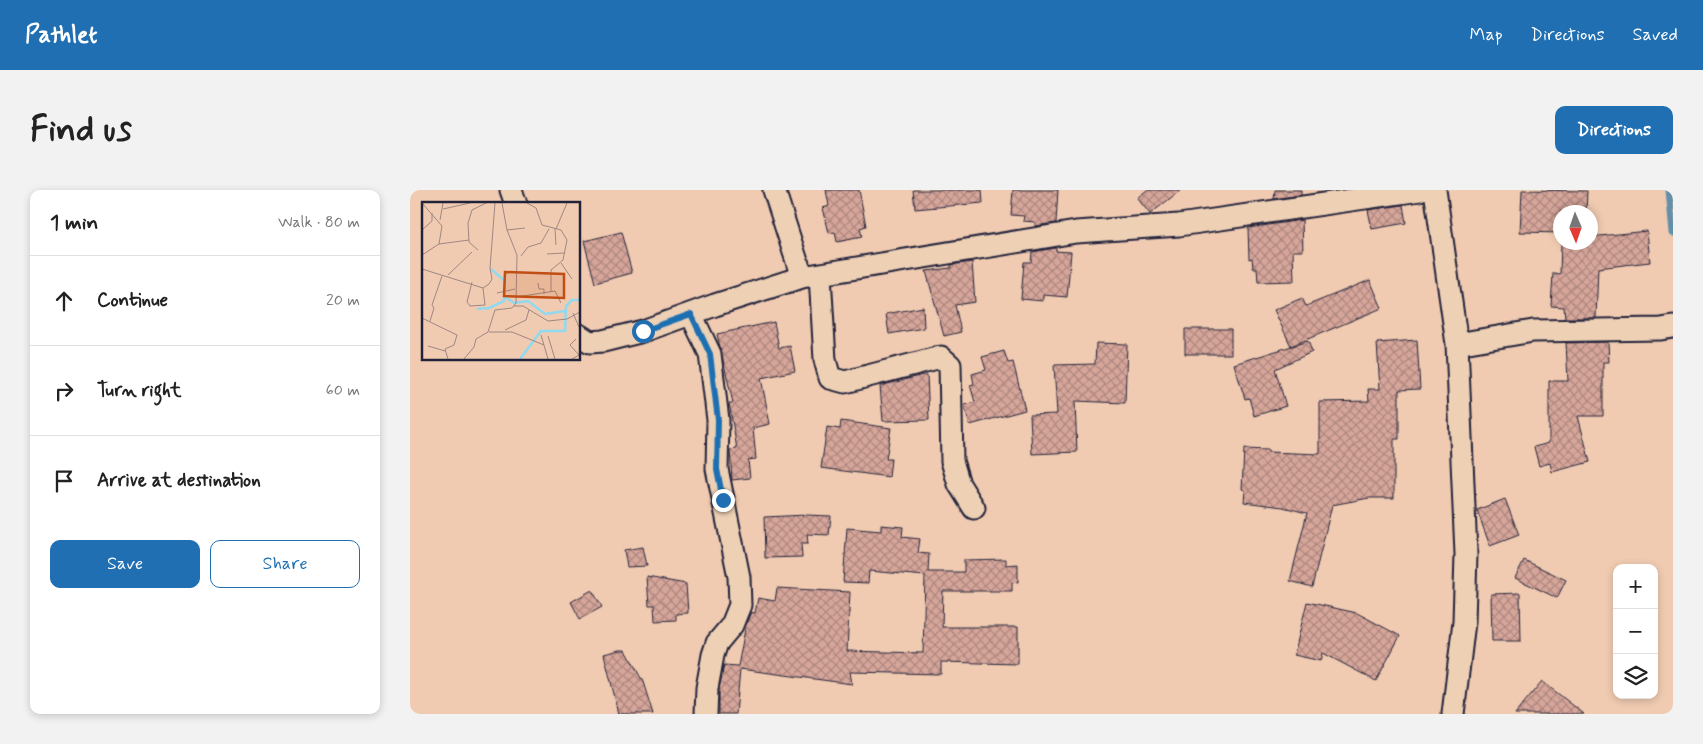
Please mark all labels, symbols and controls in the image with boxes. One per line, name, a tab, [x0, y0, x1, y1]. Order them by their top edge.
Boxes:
text: Pathlet	[25, 20, 97, 51]
text: Map	[1470, 23, 1503, 47]
text: Directions	[1531, 23, 1605, 47]
text: Saved	[1633, 23, 1678, 47]
button: Directions	[1555, 106, 1673, 154]
text: Find us	[30, 107, 132, 153]
inset map	[422, 202, 580, 360]
north arrow	[1553, 205, 1598, 250]
text: 1 min	[50, 209, 98, 237]
text: Walk · 80 m	[278, 212, 360, 233]
icon: ahead	[50, 287, 78, 315]
text: Continue	[97, 288, 168, 313]
text: 20 m	[326, 290, 360, 311]
route start	[632, 320, 655, 343]
icon: right	[50, 377, 78, 405]
text: Turn right	[97, 378, 181, 403]
text: 60 m	[326, 380, 360, 401]
icon: arrive	[50, 467, 78, 495]
text: Arrive at destination	[97, 468, 261, 493]
route end	[712, 489, 735, 512]
button: Save	[50, 540, 200, 588]
button: Share	[210, 540, 360, 588]
map controls	[1613, 564, 1658, 699]
button: +	[1613, 564, 1658, 609]
button: −	[1613, 609, 1658, 654]
button: layers	[1613, 654, 1658, 699]

